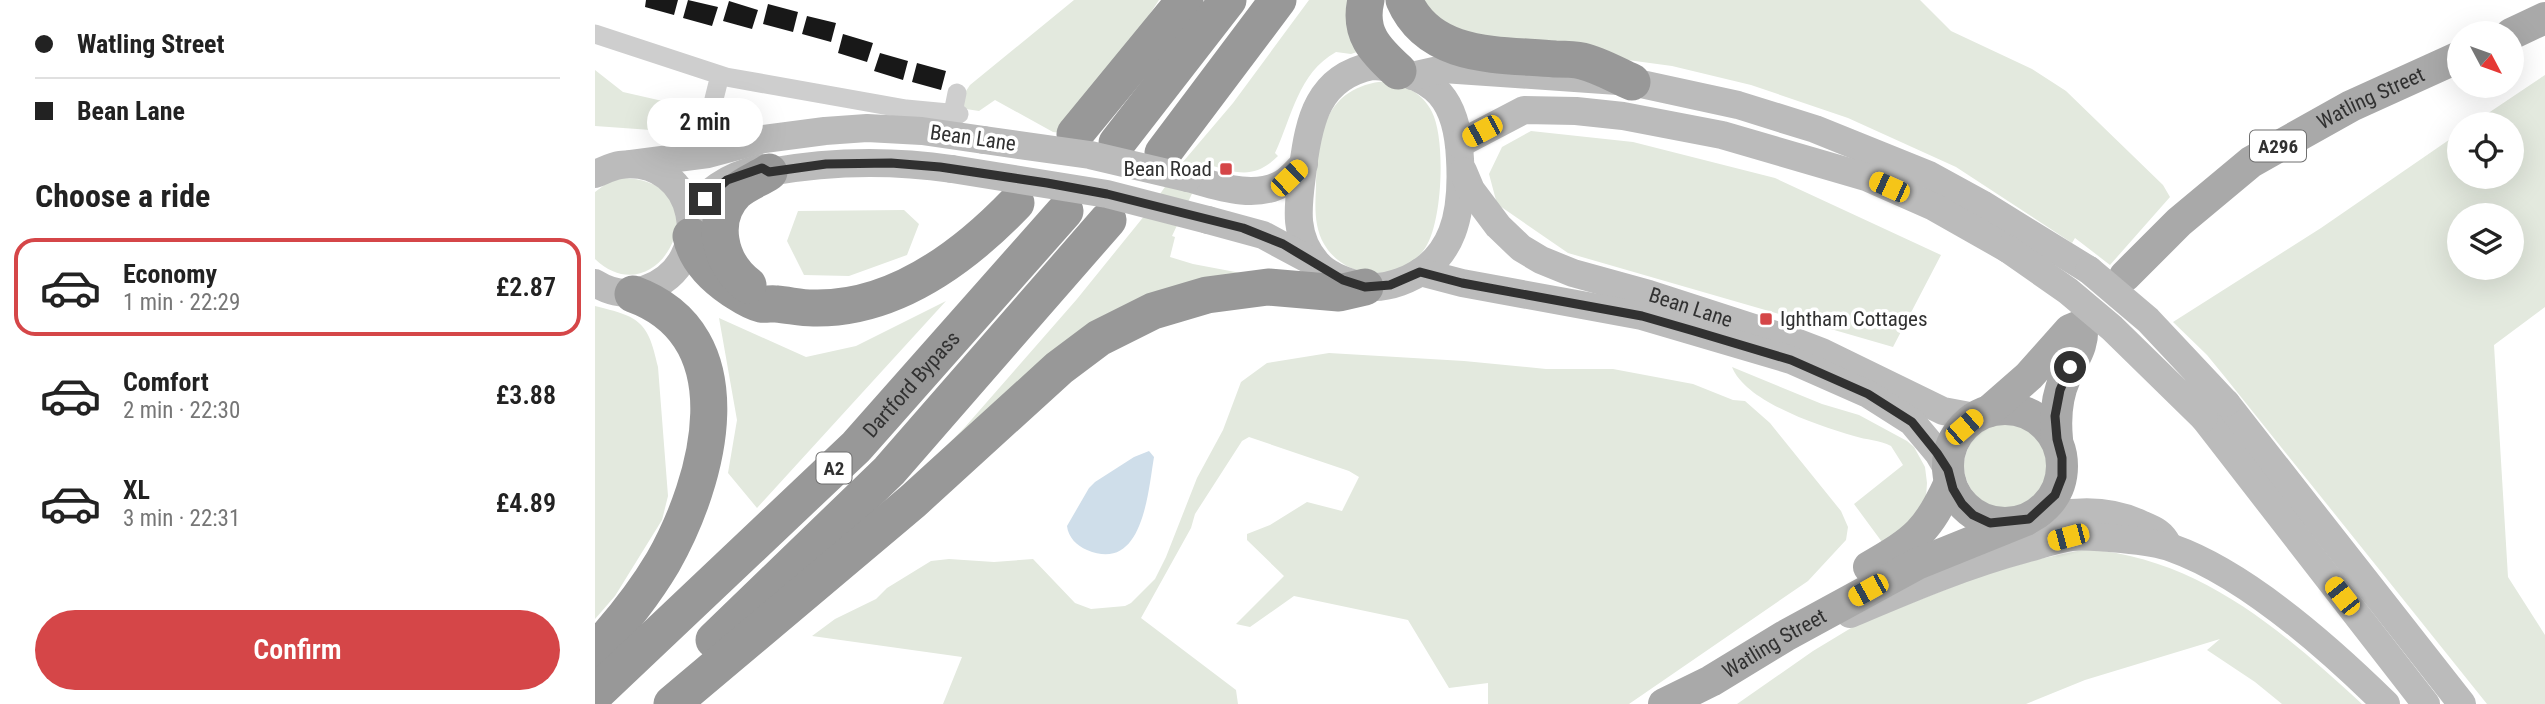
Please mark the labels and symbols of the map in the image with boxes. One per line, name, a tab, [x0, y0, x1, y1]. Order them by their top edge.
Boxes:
north arrow	[2447, 21, 2523, 98]
street label: Watling Street	[2313, 62, 2428, 134]
callout: 2 min	[647, 97, 763, 146]
car	[1459, 112, 1506, 150]
street label: Bean Lane	[929, 120, 1018, 156]
road number: A296	[2250, 130, 2306, 162]
car	[1267, 156, 1312, 200]
place label: Bean Road	[1123, 157, 1212, 181]
marker: Bean Road	[1218, 161, 1234, 177]
car	[1866, 169, 1913, 205]
route end	[689, 183, 721, 215]
street label: Bean Lane	[1646, 283, 1736, 332]
place label: Ightham Cottages	[1780, 307, 1928, 331]
marker: Ightham Cottages	[1758, 311, 1774, 327]
street label: Dartford Bypass	[858, 326, 965, 442]
route start	[2054, 351, 2086, 383]
car	[1942, 405, 1987, 449]
road number: A2	[817, 453, 851, 484]
car	[2045, 521, 2092, 553]
car	[1845, 571, 1892, 609]
car	[2321, 573, 2364, 619]
street label: Watling Street	[1718, 604, 1830, 683]

